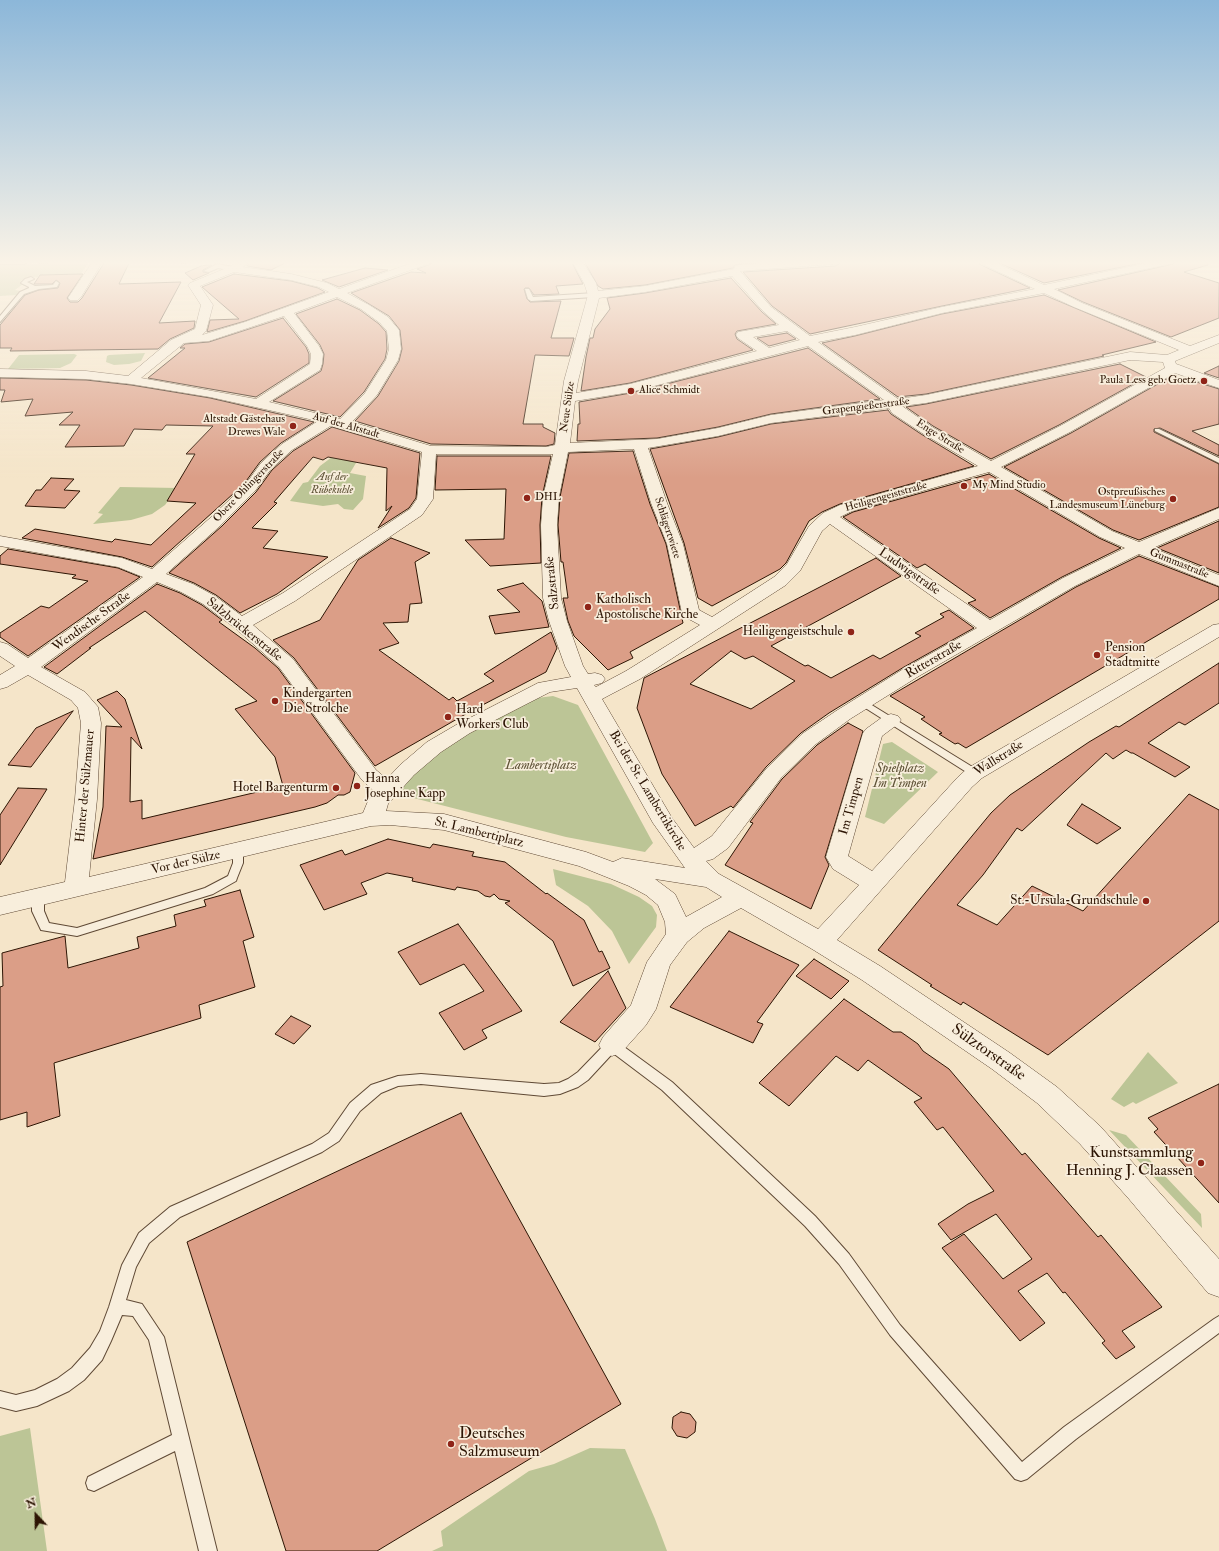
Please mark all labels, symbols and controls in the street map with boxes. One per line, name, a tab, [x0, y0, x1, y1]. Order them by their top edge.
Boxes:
place label: Paula Less geb. Goetz	[1100, 374, 1196, 388]
marker: Paula Less geb. Goetz	[1199, 376, 1209, 386]
street label: Neue Sülze	[558, 381, 578, 433]
place label: Alice Schmidt	[639, 384, 700, 398]
marker: Alice Schmidt	[626, 386, 636, 396]
street label: Grapengießerstraße	[822, 395, 910, 419]
street label: Auf der Altstadt	[311, 410, 381, 442]
place label: Altstadt Gästehaus Drewes Wale	[203, 413, 285, 439]
street label: Enge Straße	[913, 417, 967, 457]
marker: Altstadt Gästehaus Drewes Wale	[288, 421, 298, 431]
street label: Obere Ohlingerstraße	[211, 447, 287, 525]
park label: Auf der Rübekuhle	[311, 471, 353, 497]
street label: Heiligengeiststraße	[844, 479, 928, 515]
place label: My Mind Studio	[972, 479, 1045, 493]
marker: My Mind Studio	[959, 481, 969, 491]
place label: Ostpreußisches Landesmuseum Lüneburg	[1050, 486, 1165, 512]
place label: DHL	[535, 491, 561, 505]
marker: DHL	[522, 493, 532, 503]
marker: Ostpreußisches Landesmuseum Lüneburg	[1168, 494, 1178, 504]
street label: Schlägertwiete	[651, 496, 683, 560]
street label: Ludwigstraße	[875, 545, 943, 599]
street label: Gummastraße	[1147, 546, 1211, 582]
street label: Salzstraße	[542, 556, 564, 610]
street label: Wendische Straße	[50, 588, 134, 656]
place label: Katholisch Apostolische Kirche	[596, 592, 698, 623]
street label: Salzbrückerstraße	[203, 595, 285, 665]
marker: Katholisch Apostolische Kirche	[583, 602, 593, 612]
place label: Heiligengeistschule	[742, 624, 843, 640]
marker: Heiligengeistschule	[846, 627, 856, 637]
street label: Ritterstraße	[903, 638, 965, 682]
place label: Pension Stadtmitte	[1105, 640, 1160, 671]
marker: Pension Stadtmitte	[1092, 650, 1102, 660]
place label: Kindergarten Die Strolche	[283, 686, 352, 717]
marker: Kindergarten Die Strolche	[270, 696, 280, 706]
place label: Hard Workers Club	[456, 702, 528, 733]
marker: Hard Workers Club	[443, 712, 453, 722]
street label: Bei der St. Lambertikirche	[605, 728, 689, 854]
street label: Hinter der Sülzmauer	[73, 729, 99, 843]
street label: Wallstraße	[971, 738, 1027, 780]
park label: Lambertiplatz	[505, 758, 577, 774]
park label: Spielplatz Im Timpen	[873, 761, 927, 792]
place label: Hanna Josephine Kapp	[365, 771, 445, 802]
street label: Im Timpen	[836, 775, 868, 837]
place label: Hotel Bargenturm	[233, 780, 328, 796]
marker: Hanna Josephine Kapp	[352, 781, 362, 791]
marker: Hotel Bargenturm	[331, 783, 341, 793]
street label: St. Lambertiplatz	[433, 814, 525, 852]
street label: Vor der Sülze	[150, 847, 222, 879]
place label: St.-Ursula-Grundschule	[1010, 893, 1138, 909]
marker: St.-Ursula-Grundschule	[1141, 896, 1151, 906]
street label: Sülztorstraße	[947, 1020, 1029, 1086]
place label: Kunstsammlung Henning J. Claassen	[1066, 1144, 1193, 1182]
marker: Kunstsammlung Henning J. Claassen	[1196, 1158, 1206, 1168]
place label: Deutsches Salzmuseum	[459, 1425, 540, 1463]
marker: Deutsches Salzmuseum	[446, 1439, 456, 1449]
north arrow	[16, 1495, 56, 1535]
text: N	[24, 1496, 38, 1511]

